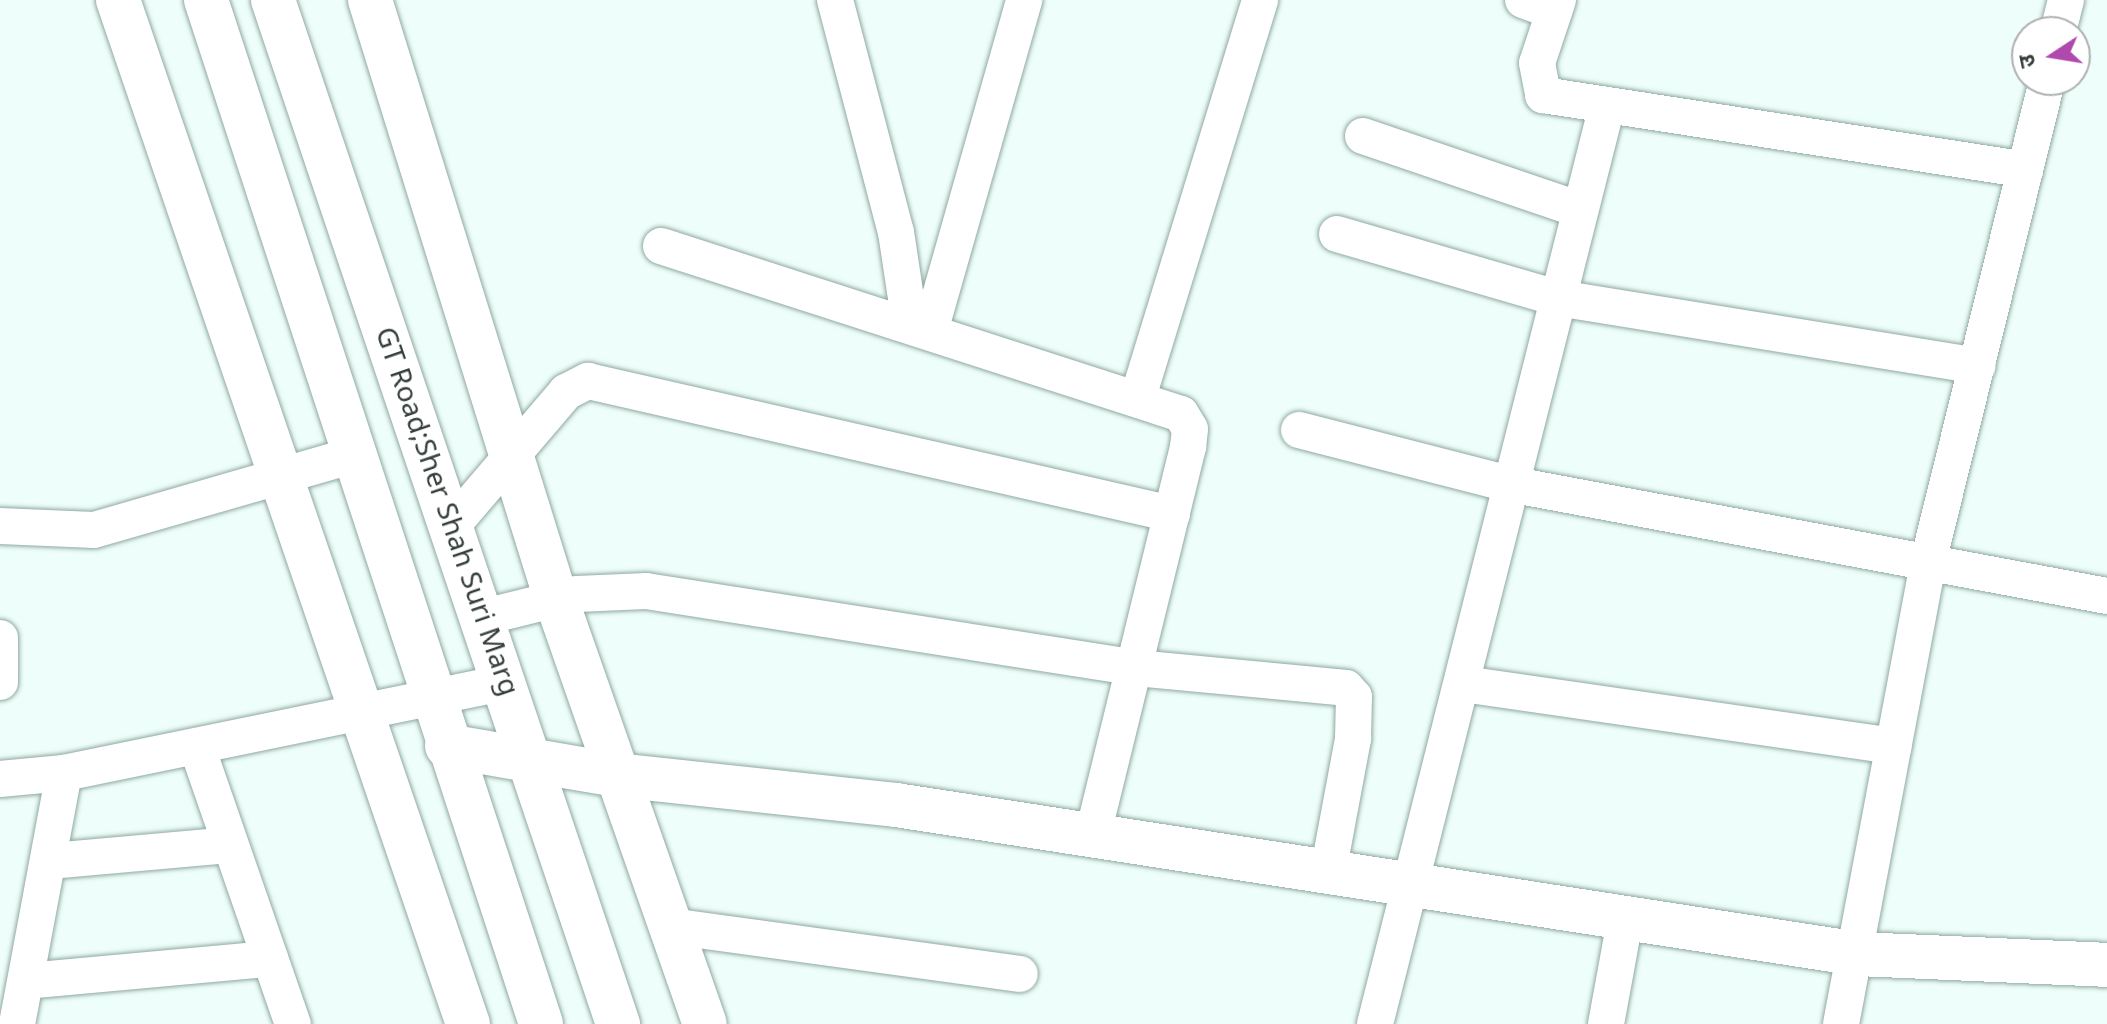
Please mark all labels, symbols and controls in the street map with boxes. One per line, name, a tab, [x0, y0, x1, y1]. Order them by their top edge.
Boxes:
north arrow	[2011, 16, 2091, 96]
text: उ	[2013, 51, 2045, 70]
street label: GT Road;Sher Shah Suri Marg	[366, 323, 524, 701]

